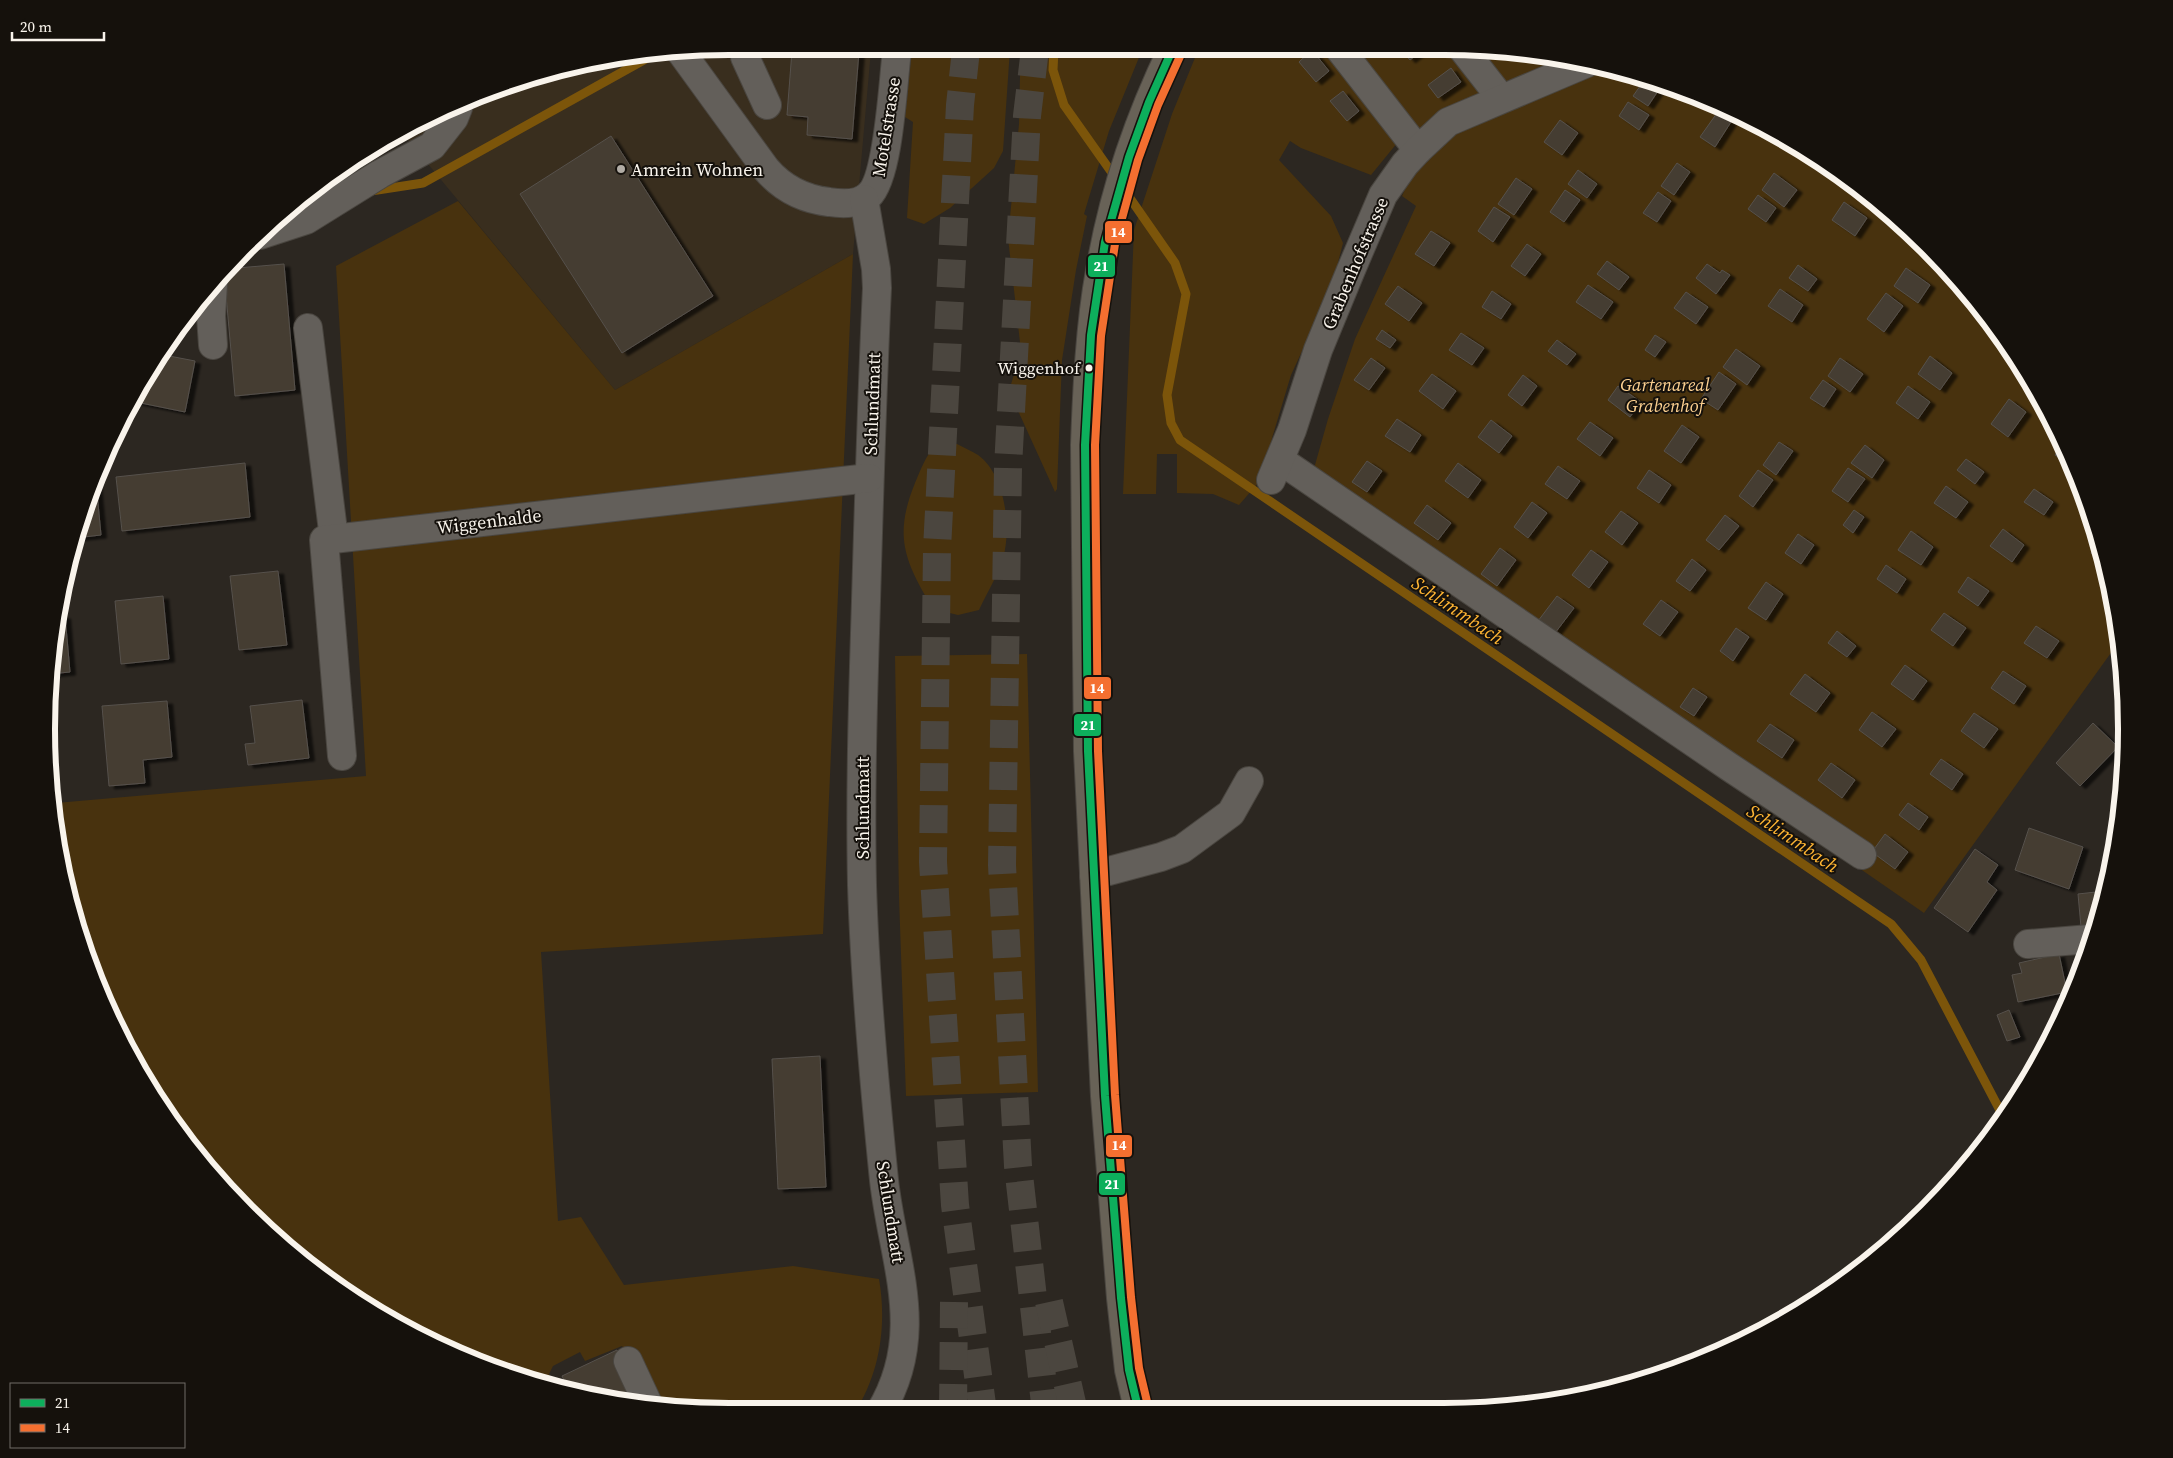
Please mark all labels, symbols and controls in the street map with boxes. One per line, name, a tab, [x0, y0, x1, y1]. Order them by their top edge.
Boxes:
scale bar	[12, 10, 105, 42]
text: 20 m	[20, 16, 52, 37]
street label: Motelstrasse	[866, 75, 906, 179]
place label: Amrein Wohnen	[631, 157, 763, 182]
marker: Amrein Wohnen	[615, 163, 627, 175]
street label: Grabenhofstrasse	[1316, 193, 1394, 333]
line badge: 14	[1104, 220, 1133, 244]
text: 14	[1110, 222, 1126, 242]
line badge: 21	[1087, 254, 1116, 278]
text: 21	[1093, 256, 1109, 276]
street label: Schlundmatt	[858, 352, 886, 456]
place label: Wiggenhof	[997, 356, 1082, 380]
marker: Wiggenhof	[1084, 363, 1094, 373]
park label: Gartenareal Grabenhof	[1620, 372, 1710, 418]
street label: Wiggenhalde	[435, 502, 543, 540]
water label: Schlimmbach	[1407, 570, 1510, 651]
line badge: 14	[1083, 676, 1112, 700]
text: 14	[1089, 678, 1105, 698]
line badge: 21	[1073, 713, 1102, 737]
text: 21	[1080, 715, 1096, 735]
street label: Schlundmatt	[850, 757, 875, 859]
water label: Schlimmbach	[1742, 798, 1845, 879]
line badge: 14	[1105, 1134, 1133, 1158]
text: 14	[1111, 1135, 1127, 1155]
street label: Schlundmatt	[871, 1159, 911, 1265]
line badge: 21	[1098, 1172, 1126, 1196]
text: 21	[1104, 1174, 1120, 1194]
legend	[10, 1383, 185, 1448]
text: 21	[55, 1392, 70, 1413]
text: 14	[55, 1417, 71, 1438]

